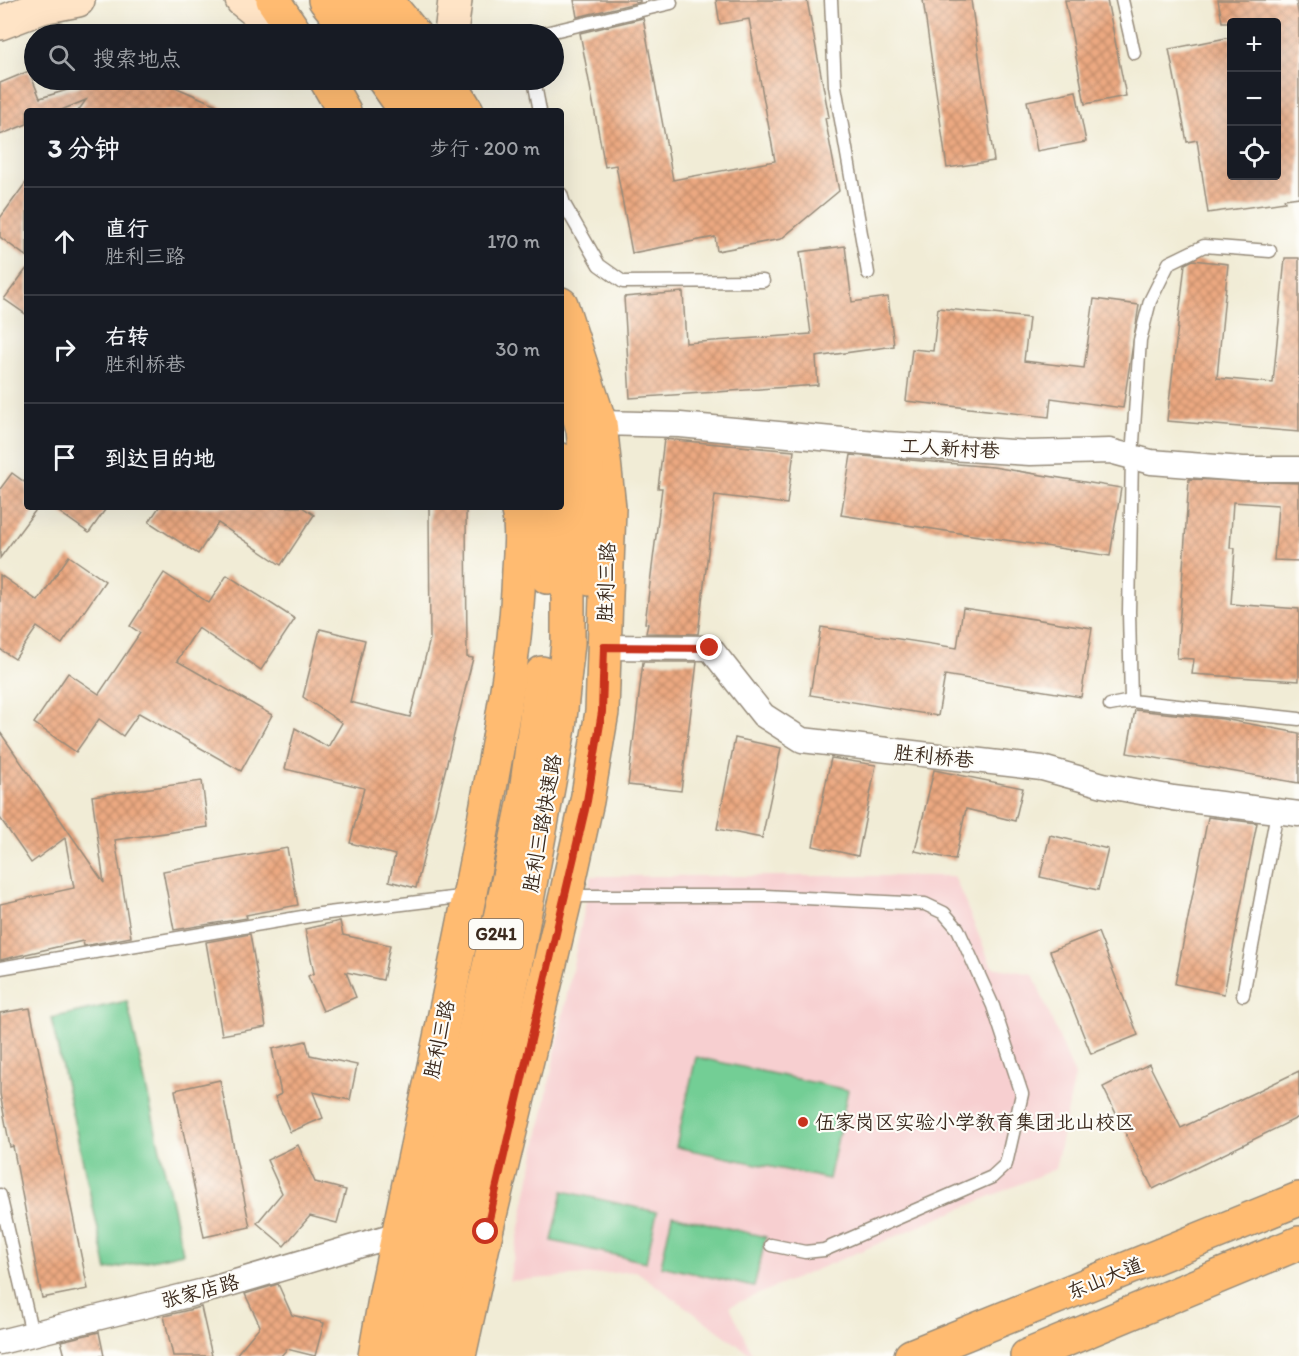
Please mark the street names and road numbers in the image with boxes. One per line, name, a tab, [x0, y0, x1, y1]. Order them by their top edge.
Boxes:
street label: 工人新村巷	[899, 433, 1002, 463]
street label: 胜利三路	[593, 541, 619, 622]
street label: 胜利桥巷	[893, 740, 976, 772]
street label: 胜利三路快速路	[518, 751, 566, 894]
road number: G241	[469, 919, 523, 949]
street label: 胜利三路	[419, 996, 459, 1081]
street label: 东山大道	[1063, 1252, 1147, 1304]
street label: 张家店路	[158, 1269, 243, 1313]

